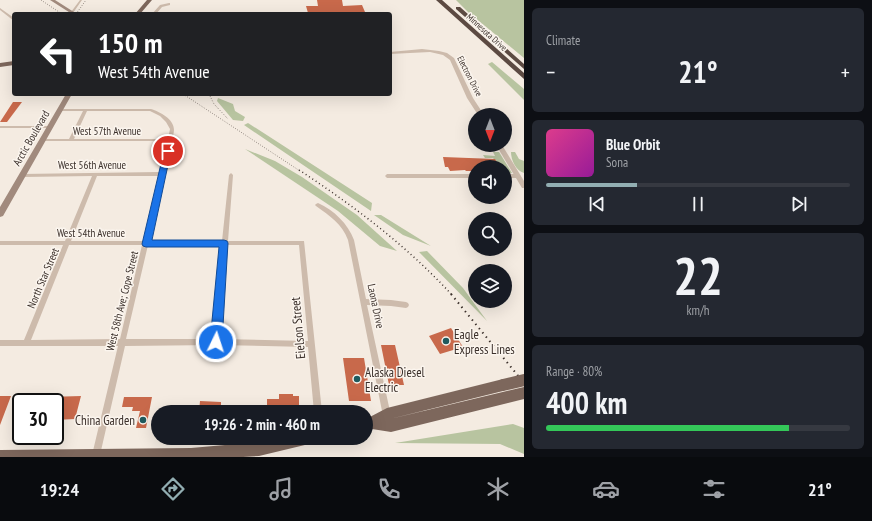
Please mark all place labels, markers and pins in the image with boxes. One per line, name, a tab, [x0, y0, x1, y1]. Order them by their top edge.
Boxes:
pin	[151, 134, 185, 168]
place label: Eagle Express Lines	[454, 326, 515, 358]
marker: Eagle Express Lines	[441, 336, 451, 346]
place label: Alaska Diesel Electric	[365, 364, 425, 396]
marker: Alaska Diesel Electric	[352, 374, 362, 384]
place label: China Garden	[75, 412, 135, 429]
marker: China Garden	[138, 415, 148, 425]

